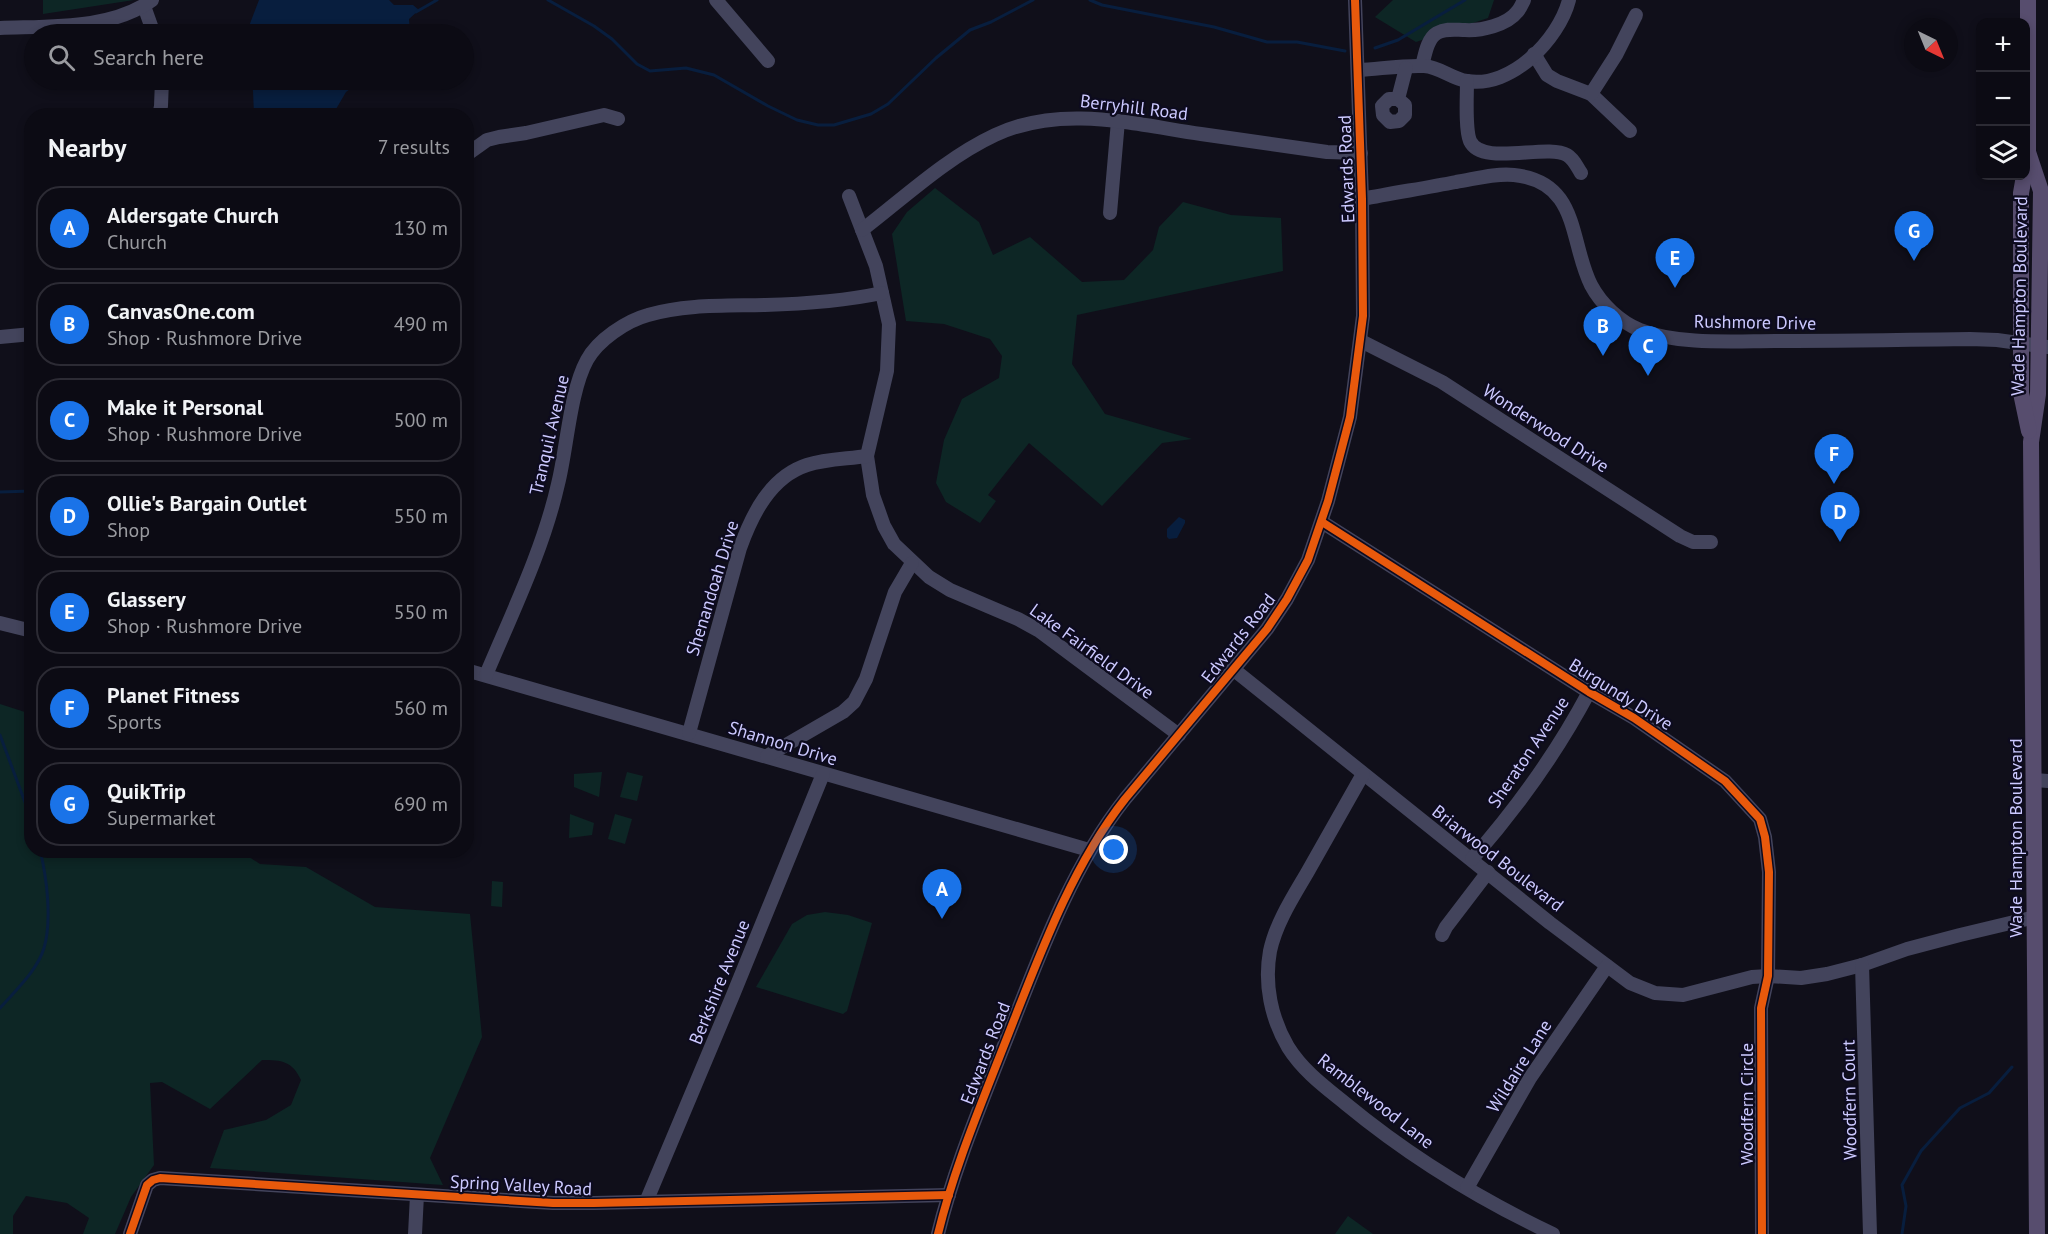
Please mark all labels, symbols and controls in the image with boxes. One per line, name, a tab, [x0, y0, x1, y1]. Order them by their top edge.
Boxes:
north arrow	[1904, 18, 1958, 72]
map controls	[1976, 18, 2030, 180]
button: +	[1976, 18, 2030, 72]
search box	[24, 24, 474, 90]
icon: search	[45, 41, 78, 74]
text: Search here	[93, 43, 204, 71]
button: −	[1976, 72, 2030, 126]
street label: Berryhill Road	[1079, 89, 1189, 125]
street label: Edwards Road	[1333, 115, 1359, 223]
button: layers	[1976, 126, 2030, 180]
text: Nearby	[48, 131, 126, 164]
text: 7 results	[378, 134, 450, 160]
street label: Wade Hampton Boulevard	[2006, 196, 2032, 396]
text: Aldersgate Church	[107, 201, 279, 229]
pin: G	[1894, 212, 1934, 261]
text: A	[63, 215, 76, 241]
text: 130 m	[394, 215, 448, 241]
text: Church	[107, 229, 167, 255]
pin: E	[1656, 238, 1694, 288]
text: CanvasOne.com	[107, 297, 255, 325]
pin: B	[1584, 306, 1622, 356]
street label: Rushmore Drive	[1694, 309, 1816, 335]
text: B	[64, 311, 75, 337]
text: 490 m	[394, 311, 448, 337]
text: Shop · Rushmore Drive	[107, 325, 302, 351]
pin: C	[1628, 326, 1668, 376]
street label: Tranquil Avenue	[524, 373, 574, 497]
street label: Wonderwood Drive	[1479, 379, 1613, 477]
text: Make it Personal	[107, 393, 263, 421]
text: C	[64, 407, 75, 433]
text: 500 m	[394, 407, 448, 433]
text: Shop · Rushmore Drive	[107, 421, 302, 447]
pin: F	[1814, 434, 1854, 484]
text: Ollie's Bargain Outlet	[107, 489, 307, 517]
pin: D	[1820, 492, 1860, 542]
text: D	[63, 503, 76, 529]
text: 550 m	[394, 503, 448, 529]
text: Shop	[107, 517, 150, 543]
street label: Shenandoah Drive	[680, 517, 744, 659]
text: Glassery	[107, 585, 186, 613]
street label: Edwards Road	[1196, 588, 1280, 688]
street label: Lake Fairfield Drive	[1025, 598, 1159, 704]
text: E	[64, 599, 75, 625]
text: 550 m	[394, 599, 448, 625]
text: Shop · Rushmore Drive	[107, 613, 302, 639]
street label: Burgundy Drive	[1565, 653, 1677, 735]
text: Planet Fitness	[107, 681, 240, 709]
street label: Sheraton Avenue	[1482, 692, 1574, 812]
text: F	[64, 695, 75, 721]
text: 560 m	[394, 695, 448, 721]
text: Sports	[107, 709, 162, 735]
street label: Shannon Drive	[726, 716, 840, 770]
street label: Wade Hampton Boulevard	[2004, 738, 2027, 938]
text: QuikTrip	[107, 777, 186, 805]
text: G	[63, 791, 76, 817]
text: 690 m	[394, 791, 448, 817]
street label: Briarwood Boulevard	[1428, 799, 1568, 917]
text: Supermarket	[107, 805, 215, 831]
your location	[1099, 835, 1128, 864]
pin: A	[922, 870, 962, 919]
street label: Berkshire Avenue	[684, 916, 754, 1048]
street label: Edwards Road	[955, 999, 1015, 1107]
street label: Wildaire Lane	[1481, 1015, 1557, 1117]
street label: Woodfern Court	[1836, 1040, 1862, 1160]
street label: Woodfern Circle	[1735, 1043, 1758, 1165]
street label: Ramblewood Lane	[1313, 1048, 1439, 1154]
street label: Spring Valley Road	[449, 1170, 593, 1200]

